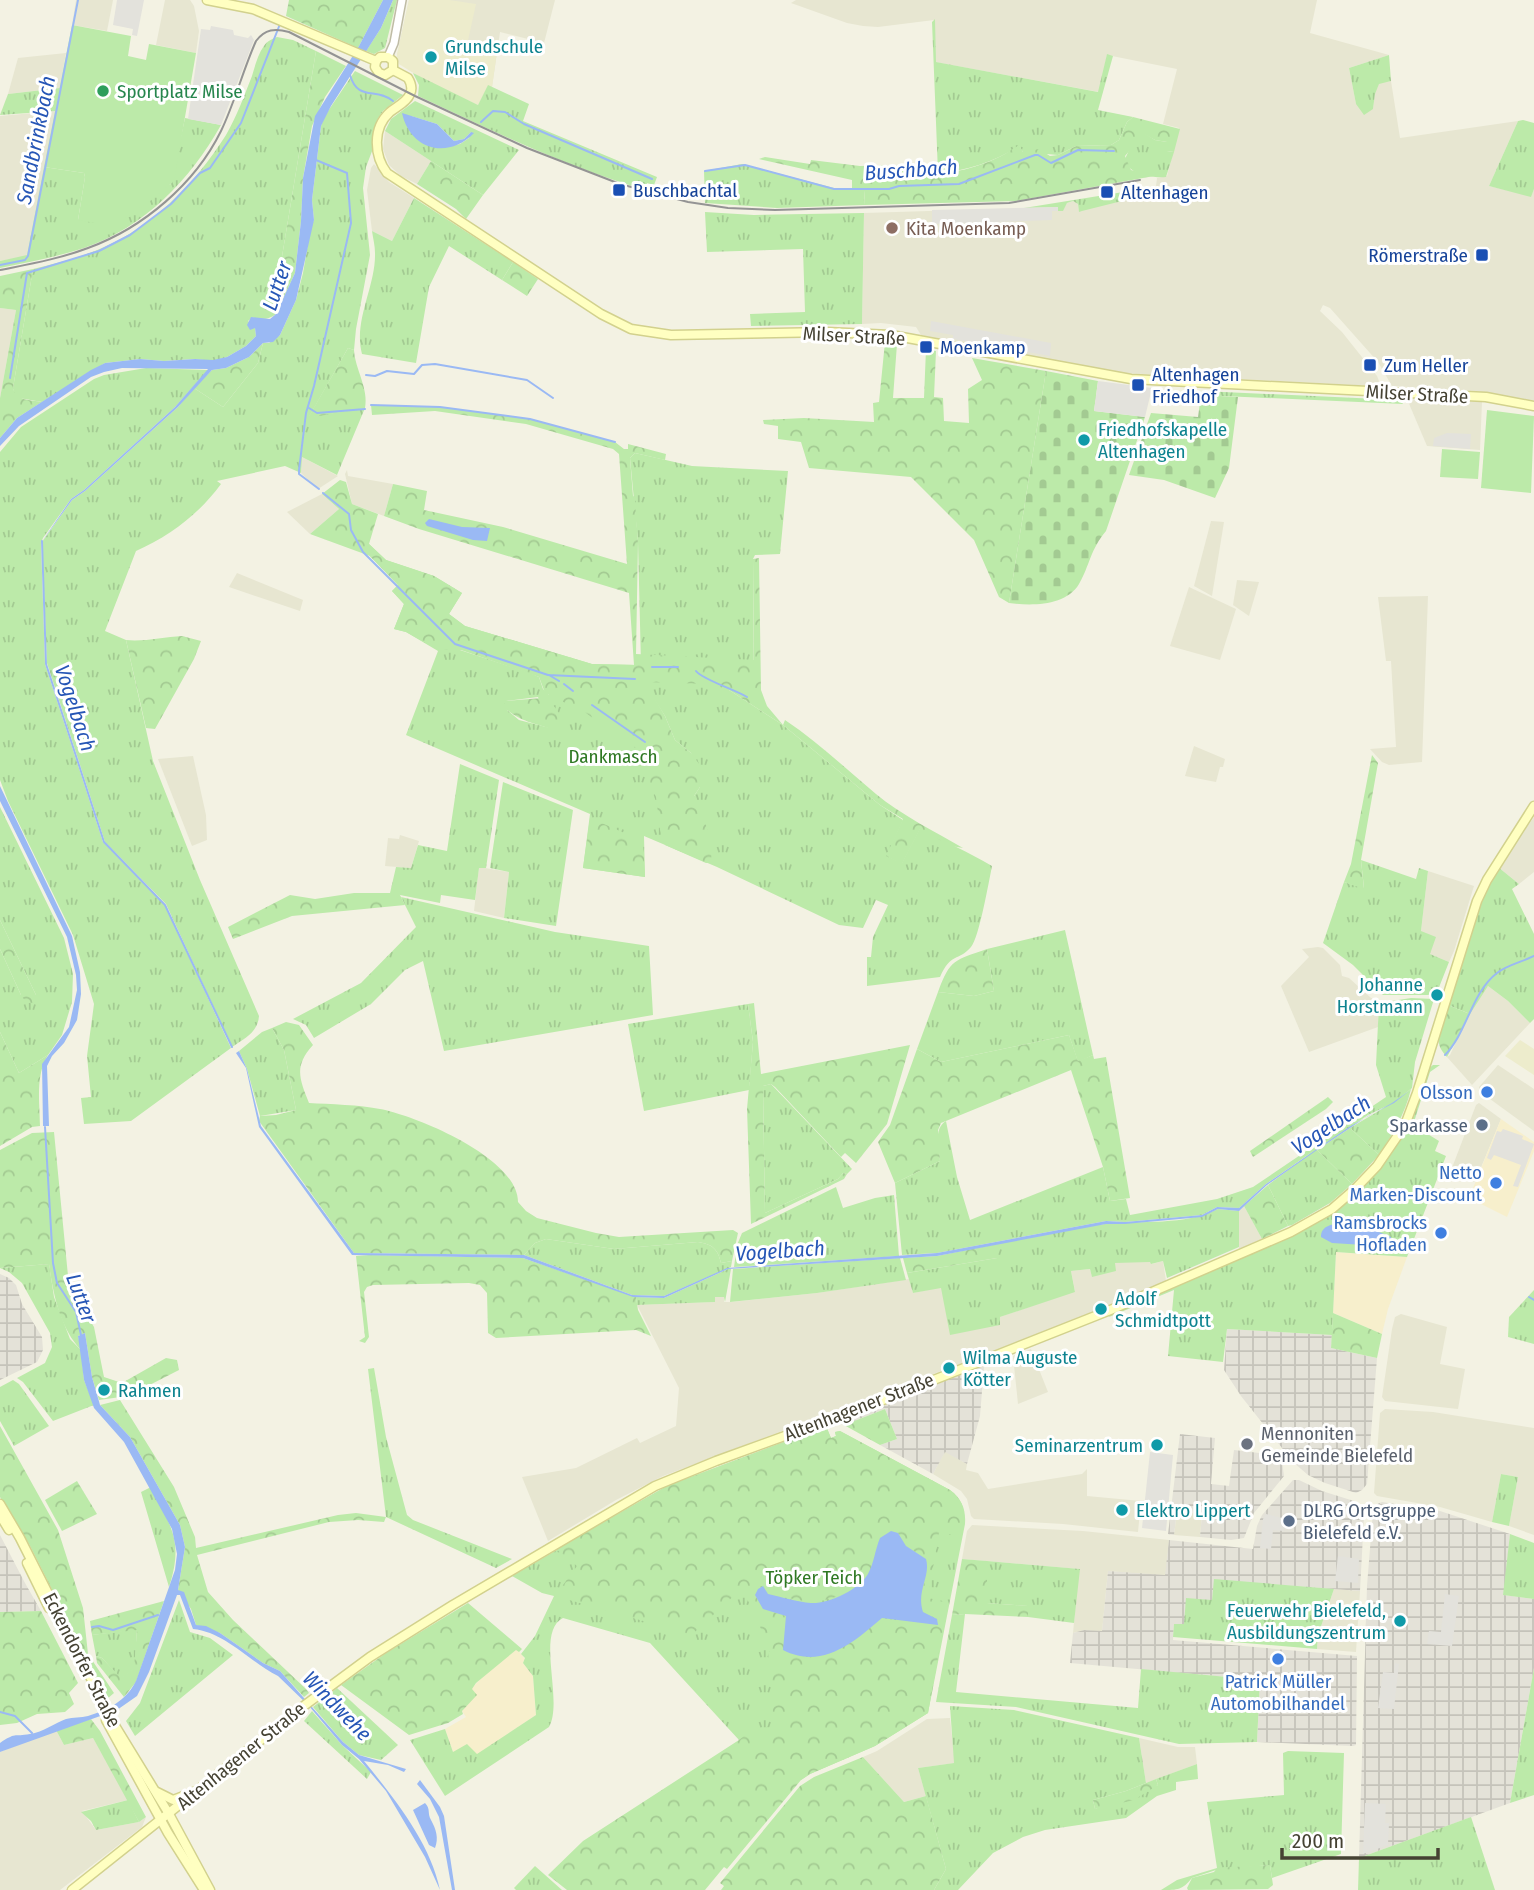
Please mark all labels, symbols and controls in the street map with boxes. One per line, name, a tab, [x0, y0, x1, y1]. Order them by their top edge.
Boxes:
place label: Grundschule Milse	[445, 35, 543, 80]
marker: Grundschule Milse	[423, 49, 439, 65]
water label: Sandbrinkbach	[11, 74, 61, 207]
place label: Sportplatz Milse	[117, 80, 243, 103]
marker: Sportplatz Milse	[95, 83, 111, 99]
water label: Buschbach	[864, 154, 958, 186]
place label: Buschbachtal	[633, 179, 737, 202]
place label: Altenhagen	[1121, 181, 1209, 204]
marker: Buschbachtal	[611, 182, 627, 198]
marker: Altenhagen	[1099, 184, 1115, 200]
place label: Kita Moenkamp	[906, 217, 1026, 240]
marker: Kita Moenkamp	[884, 220, 900, 236]
place label: Römerstraße	[1368, 244, 1468, 267]
marker: Römerstraße	[1474, 247, 1490, 263]
water label: Lutter	[257, 257, 298, 314]
street label: Milser Straße	[802, 322, 906, 350]
place label: Moenkamp	[940, 336, 1026, 359]
marker: Moenkamp	[918, 339, 934, 355]
place label: Zum Heller	[1384, 354, 1469, 377]
marker: Zum Heller	[1362, 357, 1378, 373]
place label: Altenhagen Friedhof	[1152, 363, 1240, 408]
marker: Altenhagen Friedhof	[1130, 377, 1146, 393]
street label: Milser Straße	[1365, 380, 1469, 408]
place label: Friedhofskapelle Altenhagen	[1098, 418, 1227, 463]
marker: Friedhofskapelle Altenhagen	[1076, 432, 1092, 448]
water label: Vogelbach	[49, 661, 101, 755]
park label: Dankmasch	[568, 745, 658, 768]
place label: Johanne Horstmann	[1337, 973, 1423, 1018]
marker: Johanne Horstmann	[1429, 987, 1445, 1003]
place label: Olsson	[1420, 1081, 1473, 1104]
marker: Olsson	[1479, 1084, 1495, 1100]
water label: Vogelbach	[1286, 1090, 1376, 1160]
place label: Sparkasse	[1390, 1114, 1468, 1137]
marker: Sparkasse	[1474, 1117, 1490, 1133]
place label: Netto Marken-Discount	[1350, 1161, 1483, 1206]
marker: Netto Marken-Discount	[1488, 1175, 1504, 1191]
place label: Ramsbrocks Hofladen	[1334, 1211, 1427, 1256]
marker: Ramsbrocks Hofladen	[1433, 1225, 1449, 1241]
water label: Vogelbach	[734, 1235, 826, 1267]
water label: Lutter	[60, 1270, 102, 1327]
place label: Adolf Schmidtpott	[1115, 1287, 1212, 1332]
marker: Adolf Schmidtpott	[1093, 1301, 1109, 1317]
place label: Wilma Auguste Kötter	[963, 1346, 1077, 1391]
marker: Wilma Auguste Kötter	[941, 1360, 957, 1376]
street label: Altenhagener Straße	[781, 1368, 937, 1446]
place label: Rahmen	[118, 1379, 182, 1402]
marker: Rahmen	[96, 1382, 112, 1398]
place label: Mennoniten Gemeinde Bielefeld	[1261, 1422, 1413, 1467]
place label: Seminarzentrum	[1015, 1434, 1143, 1457]
marker: Mennoniten Gemeinde Bielefeld	[1239, 1436, 1255, 1452]
marker: Seminarzentrum	[1149, 1437, 1165, 1453]
place label: Elektro Lippert	[1136, 1499, 1251, 1522]
place label: DLRG Ortsgruppe Bielefeld e.V.	[1303, 1499, 1436, 1544]
marker: Elektro Lippert	[1114, 1502, 1130, 1518]
marker: DLRG Ortsgruppe Bielefeld e.V.	[1281, 1513, 1297, 1529]
park label: Töpker Teich	[765, 1566, 863, 1589]
street label: Eckendorfer Straße	[38, 1589, 126, 1731]
place label: Feuerwehr Bielefeld, Ausbildungszentrum	[1227, 1599, 1386, 1644]
marker: Feuerwehr Bielefeld, Ausbildungszentrum	[1392, 1613, 1408, 1629]
marker: Patrick Müller Automobilhandel	[1270, 1651, 1286, 1667]
water label: Windwehe	[297, 1665, 377, 1747]
place label: Patrick Müller Automobilhandel	[1211, 1670, 1345, 1715]
street label: Altenhagener Straße	[172, 1697, 310, 1815]
scale bar	[1282, 1816, 1438, 1860]
text: 200 m	[1292, 1828, 1344, 1854]

